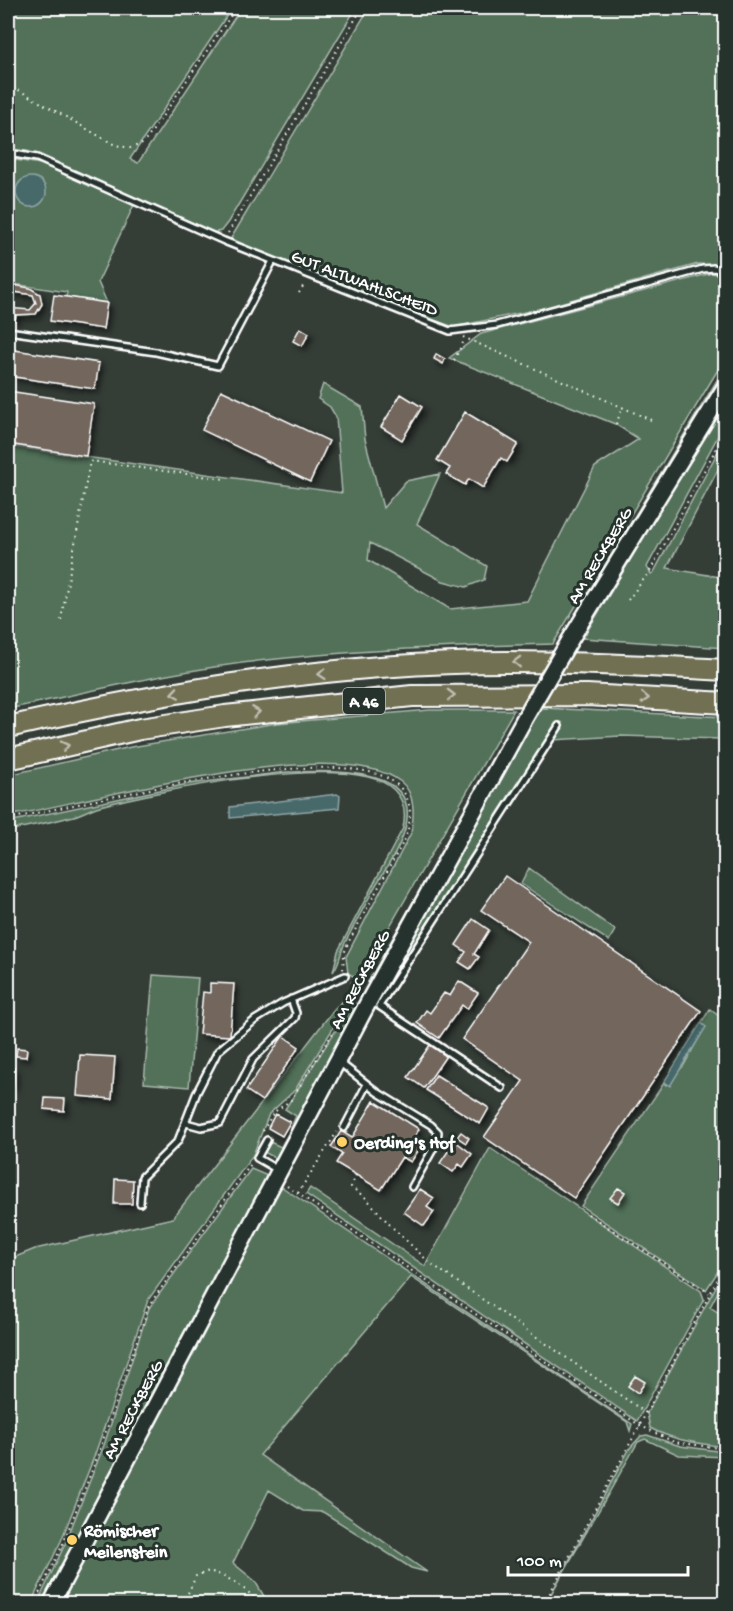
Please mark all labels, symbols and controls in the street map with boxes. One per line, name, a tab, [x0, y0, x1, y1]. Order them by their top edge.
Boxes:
street label: GUT ALTWAHLSCHEID	[288, 247, 441, 322]
street label: AM RECKBERG	[564, 504, 639, 608]
one-way arrow	[512, 656, 521, 668]
one-way arrow	[317, 667, 327, 680]
one-way arrow	[170, 686, 179, 698]
road number: A 46	[343, 688, 385, 714]
one-way arrow	[446, 689, 455, 701]
one-way arrow	[641, 692, 650, 705]
one-way arrow	[252, 706, 261, 719]
one-way arrow	[59, 740, 69, 753]
street label: AM RECKBERG	[326, 927, 396, 1033]
place label: Oerding's Hof	[354, 1134, 456, 1155]
marker: Oerding's Hof	[335, 1135, 349, 1149]
street label: AM RECKBERG	[99, 1357, 169, 1463]
place label: Römischer Meilenstein	[83, 1522, 168, 1564]
marker: Römischer Meilenstein	[65, 1533, 79, 1547]
scale bar	[508, 1539, 688, 1577]
text: 100 m	[516, 1552, 562, 1573]

